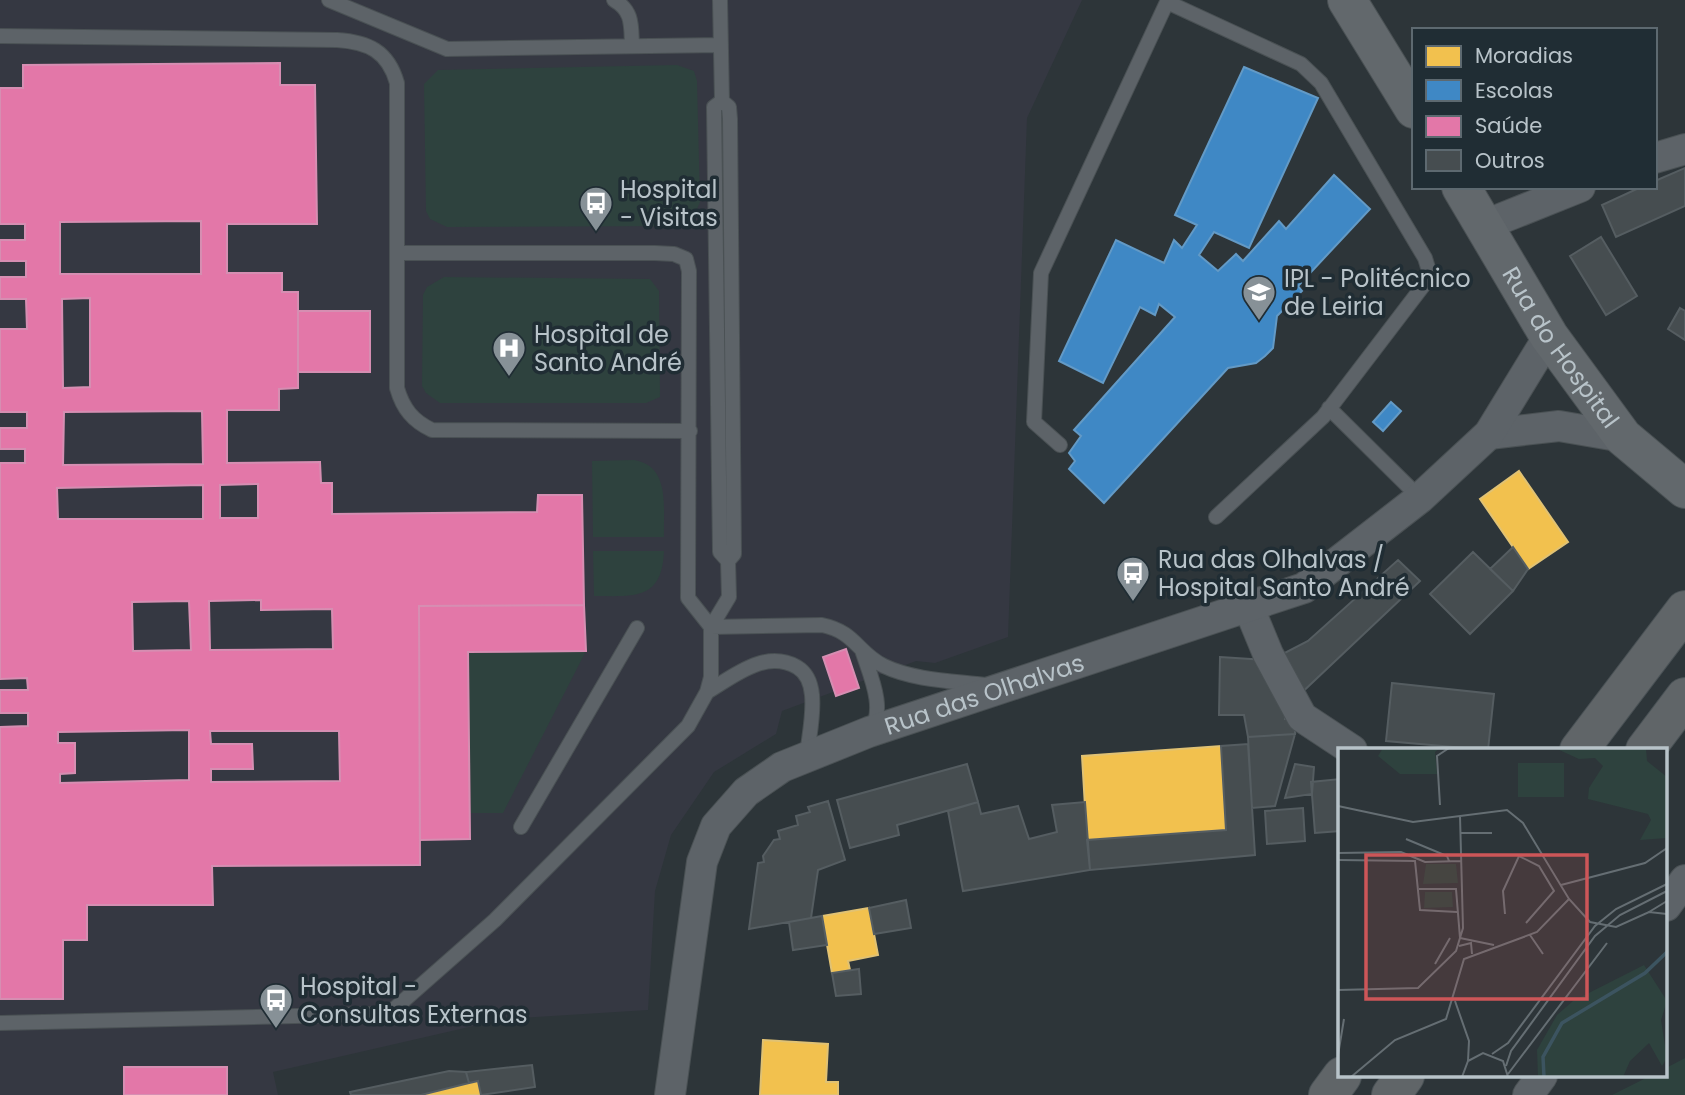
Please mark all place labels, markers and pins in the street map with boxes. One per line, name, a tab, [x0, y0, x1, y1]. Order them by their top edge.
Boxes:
place label: Hospital - Visitas	[620, 173, 718, 234]
bus stop icon: Hospital - Visitas	[577, 184, 615, 233]
place label: IPL - Politécnico de Leiria	[1284, 262, 1471, 323]
school or university icon: IPL - Politécnico de Leiria	[1240, 273, 1278, 322]
place label: Hospital de Santo André	[534, 318, 682, 379]
hospital icon: Hospital de Santo André	[490, 329, 528, 378]
place label: Rua das Olhalvas / Hospital Santo André	[1158, 543, 1410, 604]
bus stop icon: Rua das Olhalvas / Hospital Santo André	[1114, 554, 1152, 603]
place label: Hospital - Consultas Externas	[300, 970, 527, 1031]
bus stop icon: Hospital - Consultas Externas	[257, 981, 295, 1030]

